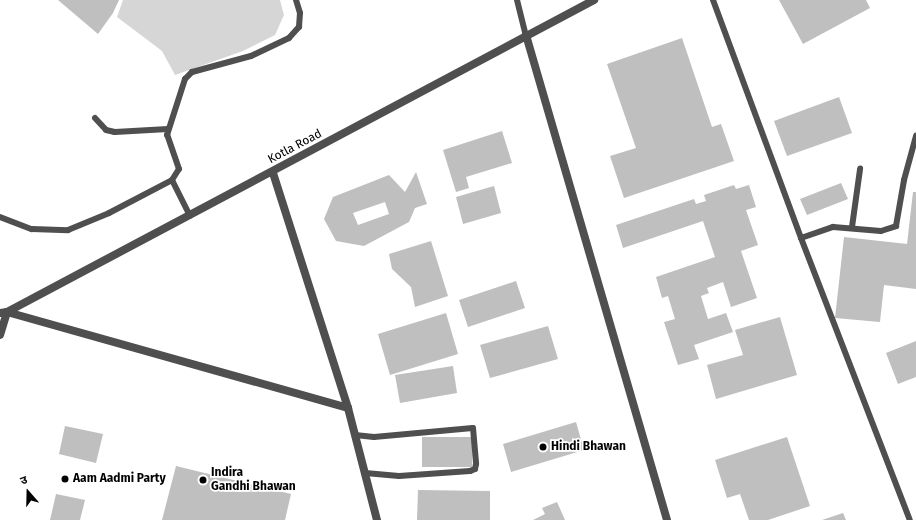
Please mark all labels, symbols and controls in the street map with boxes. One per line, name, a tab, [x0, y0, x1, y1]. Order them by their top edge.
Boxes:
street label: Kotla Road	[266, 127, 324, 167]
place label: Hindi Bhawan	[551, 440, 626, 454]
marker: Hindi Bhawan	[538, 442, 548, 452]
place label: Indira Gandhi Bhawan	[211, 466, 296, 494]
north arrow	[8, 472, 48, 512]
place label: Aam Aadmi Party	[73, 472, 166, 486]
text: उ	[18, 473, 29, 487]
marker: Aam Aadmi Party	[60, 474, 70, 484]
marker: Indira Gandhi Bhawan	[198, 475, 208, 485]

